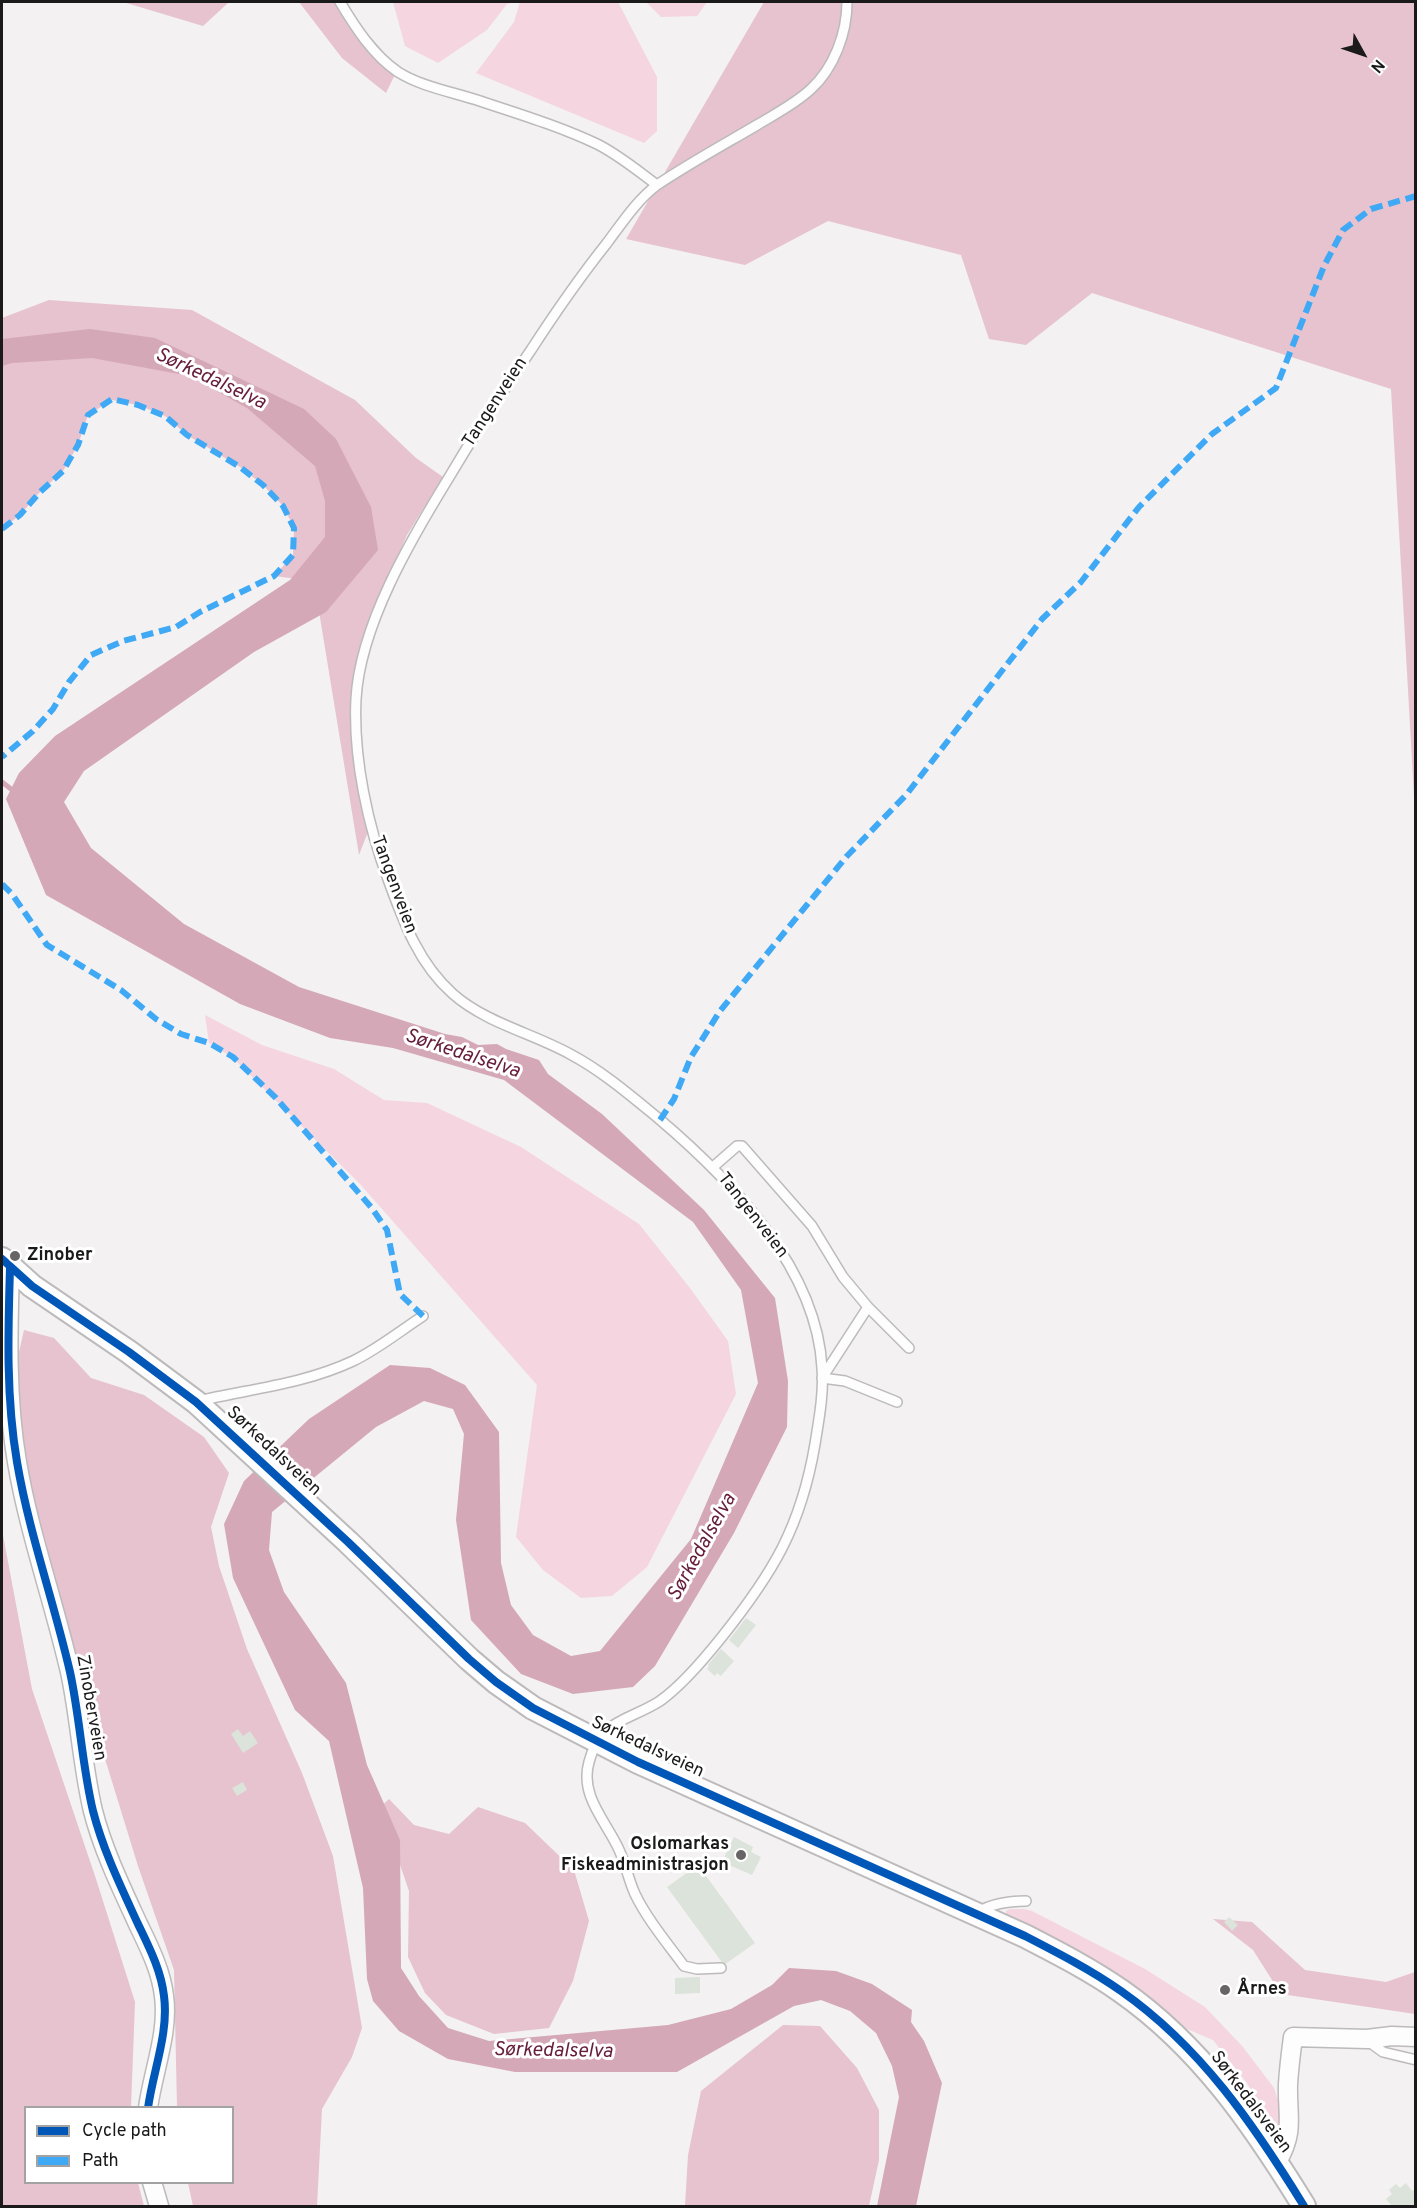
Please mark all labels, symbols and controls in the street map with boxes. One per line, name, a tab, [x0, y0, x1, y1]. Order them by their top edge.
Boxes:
north arrow	[1333, 24, 1393, 84]
text: N	[1365, 55, 1388, 76]
water label: Sørkedalselva	[151, 344, 269, 416]
street label: Tangenveien	[459, 354, 533, 452]
street label: Tangenveien	[365, 833, 421, 937]
water label: Sørkedalselva	[402, 1025, 522, 1085]
street label: Tangenveien	[712, 1169, 792, 1263]
place label: Zinober	[27, 1245, 93, 1267]
marker: Zinober	[8, 1249, 22, 1263]
street label: Sørkedalsveien	[221, 1402, 325, 1502]
water label: Sørkedalselva	[664, 1490, 742, 1606]
street label: Zinoberveien	[70, 1653, 110, 1763]
street label: Sørkedalsveien	[587, 1712, 707, 1784]
place label: Oslomarkas Fiskeadministrasjon	[561, 1834, 729, 1876]
marker: Oslomarkas Fiskeadministrasjon	[734, 1848, 748, 1862]
place label: Årnes	[1237, 1979, 1287, 2001]
marker: Årnes	[1218, 1983, 1232, 1997]
water label: Sørkedalselva	[493, 2039, 613, 2065]
street label: Sørkedalsveien	[1205, 2048, 1295, 2158]
legend	[24, 2106, 234, 2184]
text: Cycle path	[82, 2120, 167, 2143]
text: Path	[82, 2150, 119, 2173]

